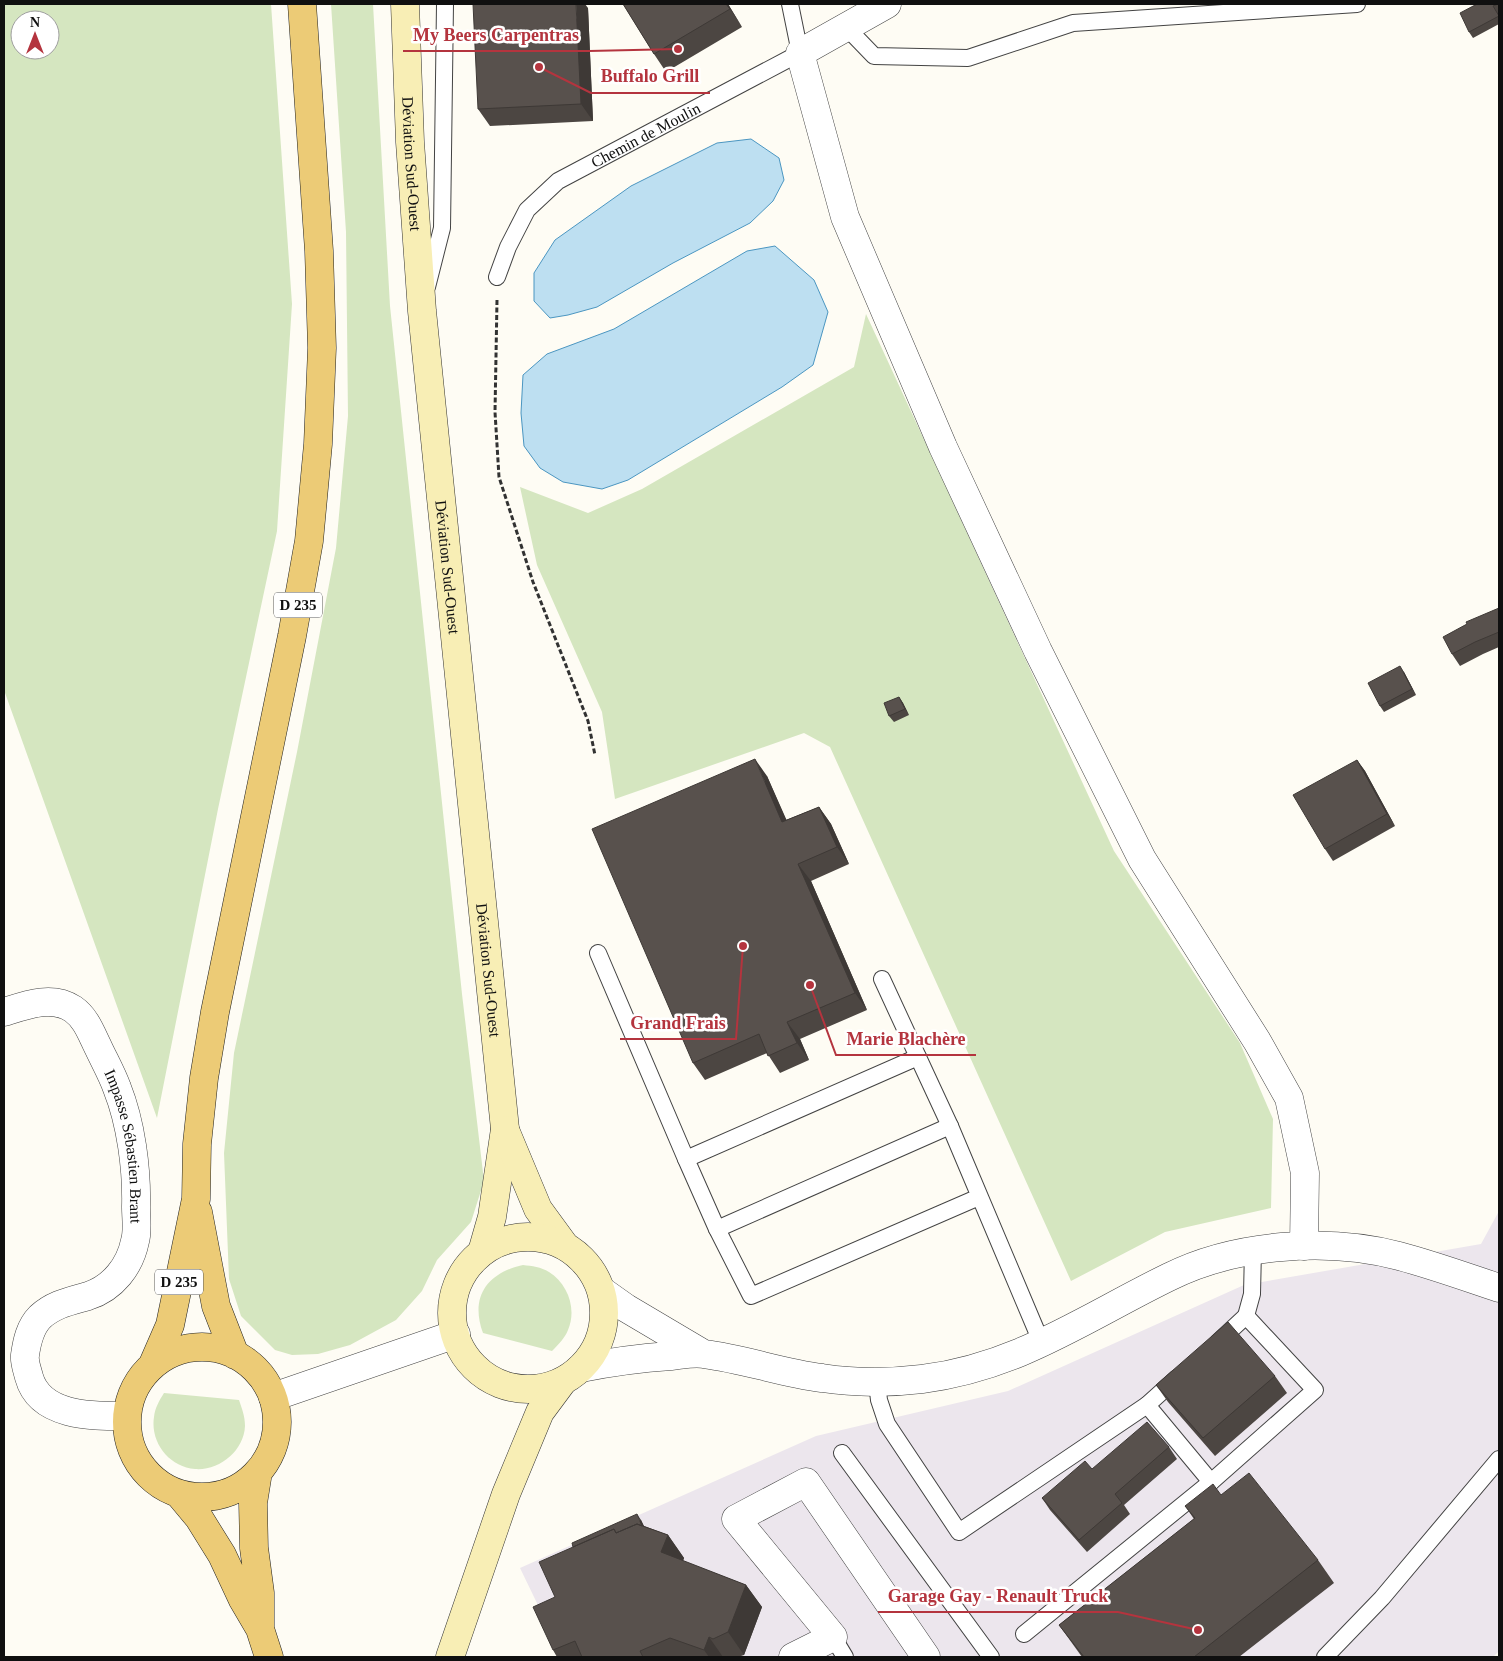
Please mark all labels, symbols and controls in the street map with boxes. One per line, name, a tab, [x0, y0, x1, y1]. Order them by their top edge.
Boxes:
north arrow	[10, 10, 60, 60]
text: N	[30, 15, 40, 30]
callout: My Beers Carpentras	[403, 18, 589, 51]
text: My Beers Carpentras	[413, 25, 579, 45]
callout: Buffalo Grill	[591, 60, 710, 93]
text: Buffalo Grill	[601, 66, 699, 86]
street label: Déviation Sud-Ouest	[400, 96, 425, 232]
street label: Chemin de Moulin	[588, 99, 703, 170]
street label: Déviation Sud-Ouest	[433, 499, 463, 636]
road number: D 235	[274, 592, 322, 618]
street label: Déviation Sud-Ouest	[474, 902, 504, 1039]
callout: Grand Frais	[620, 1006, 736, 1039]
text: Grand Frais	[630, 1013, 726, 1033]
callout: Marie Blachère	[836, 1022, 976, 1055]
text: Marie Blachère	[846, 1029, 966, 1049]
street label: Impasse Sébastien Brant	[102, 1066, 145, 1224]
road number: D 235	[155, 1270, 203, 1294]
callout: Garage Gay - Renault Truck	[878, 1579, 1118, 1612]
text: Garage Gay - Renault Truck	[888, 1586, 1108, 1606]

